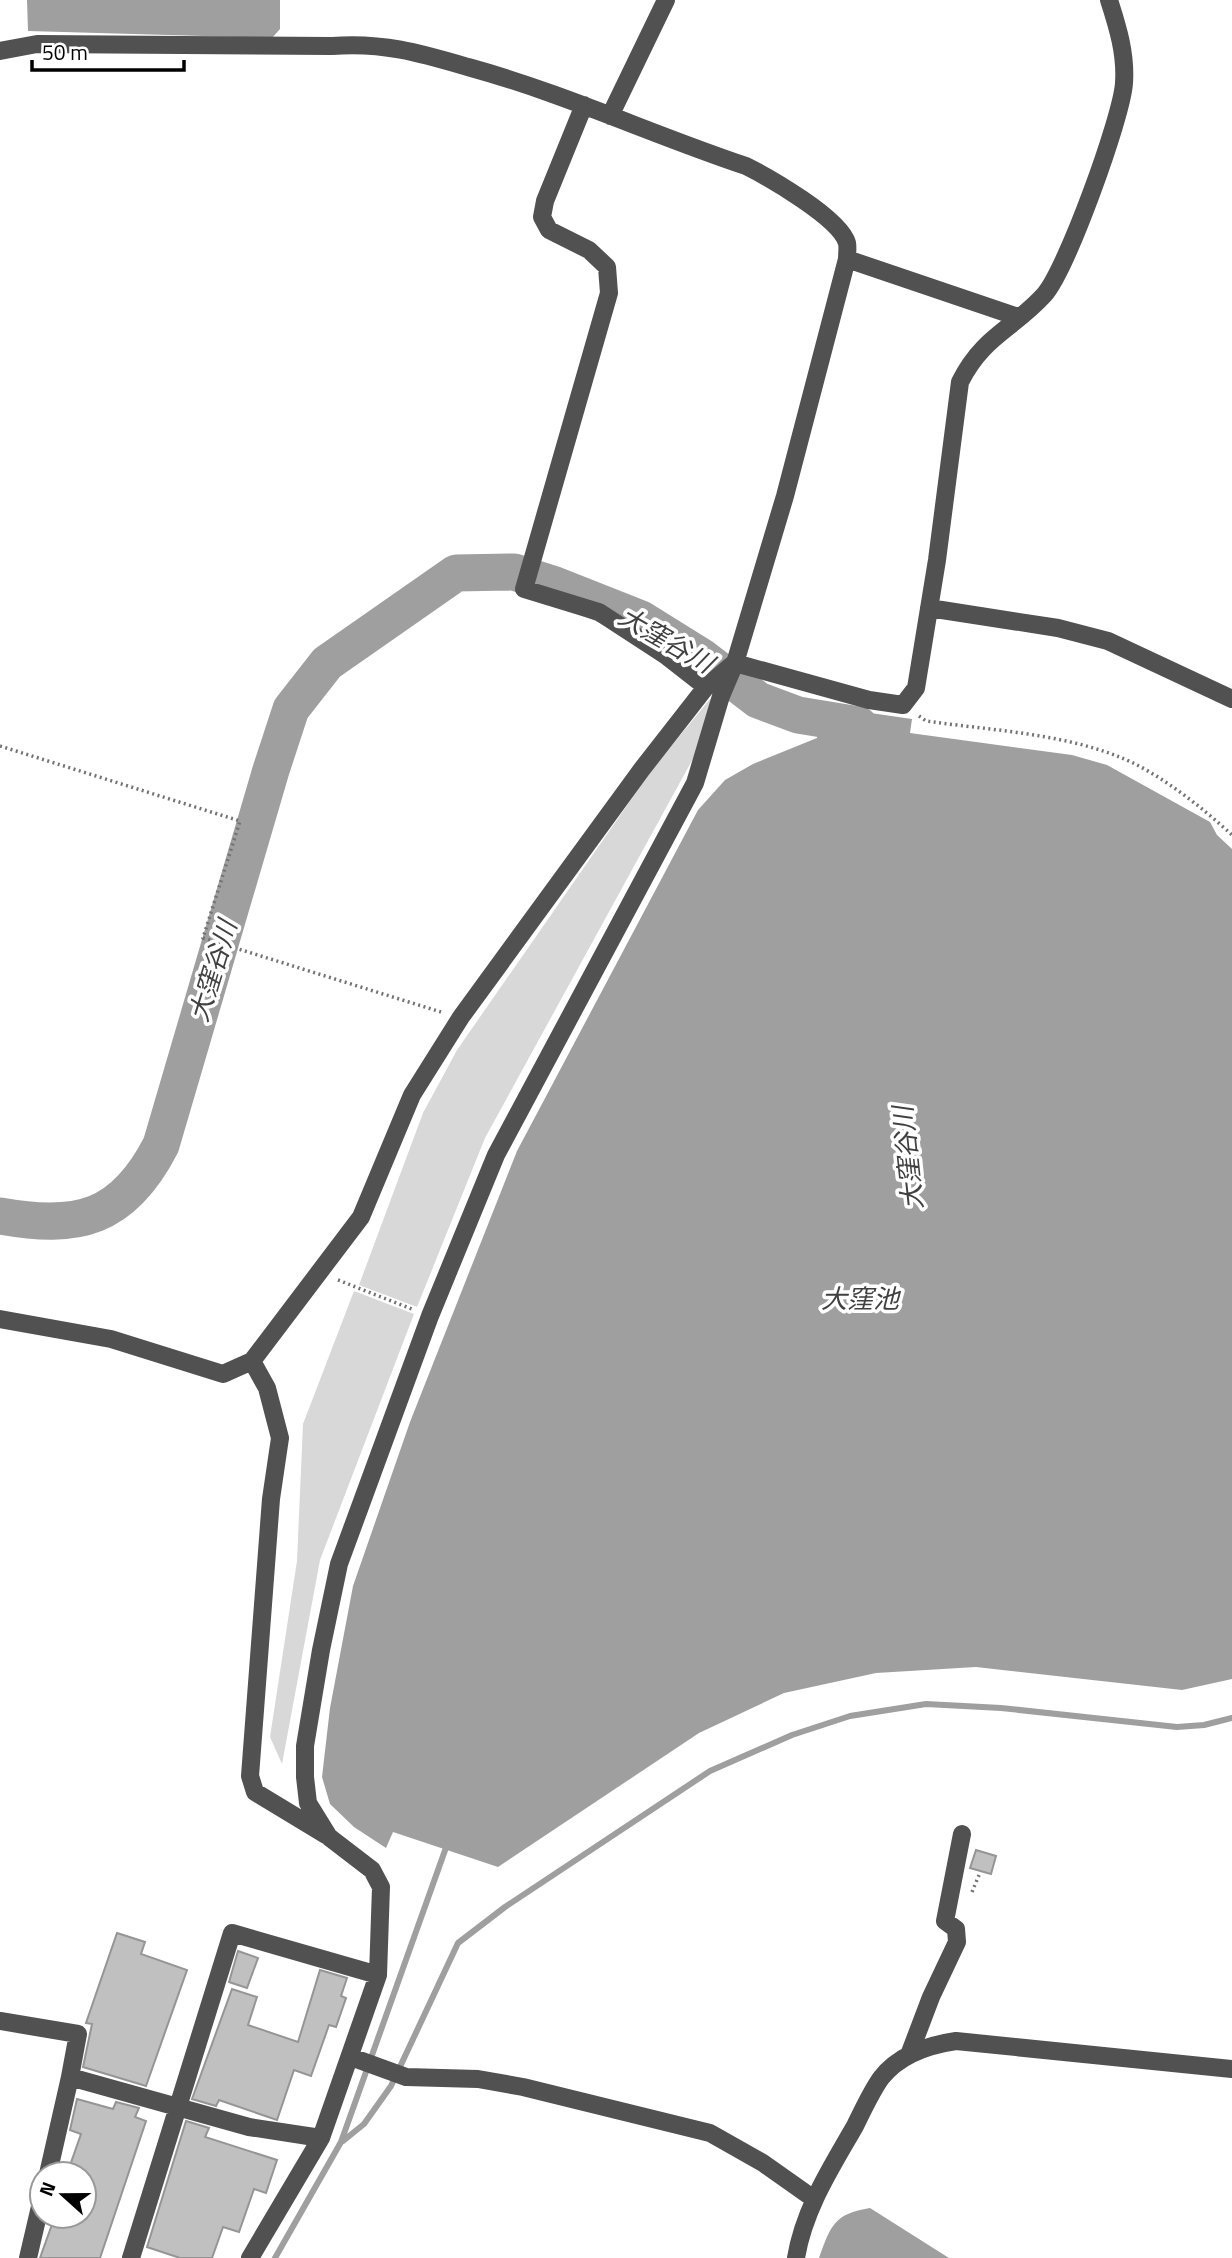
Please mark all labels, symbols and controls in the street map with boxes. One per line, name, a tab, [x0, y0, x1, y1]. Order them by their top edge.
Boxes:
scale bar	[32, 28, 184, 72]
text: 50 m	[42, 36, 88, 68]
water label: 大窪谷川	[611, 597, 724, 684]
water label: 大窪谷川	[179, 913, 247, 1026]
water label: 大窪谷川	[882, 1101, 932, 1212]
water label: 大窪池	[821, 1279, 902, 1318]
north arrow	[28, 2160, 98, 2230]
text: N	[31, 2177, 63, 2200]

